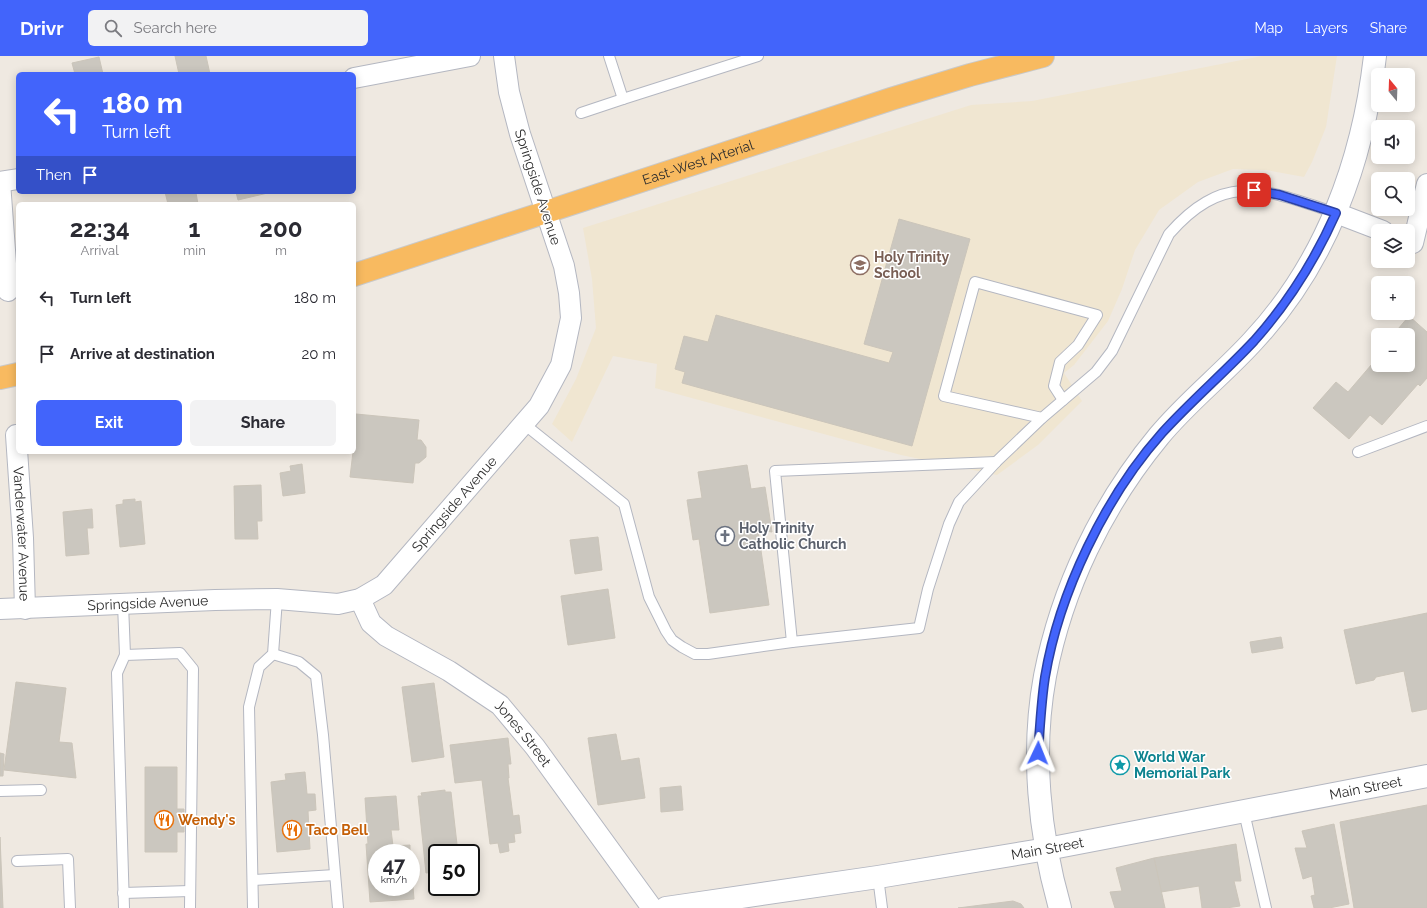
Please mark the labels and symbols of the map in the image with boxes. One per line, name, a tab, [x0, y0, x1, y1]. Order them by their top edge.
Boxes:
north arrow	[1371, 68, 1415, 112]
street label: Springside Avenue	[512, 127, 564, 247]
street label: East-West Arterial	[640, 137, 756, 188]
pin	[1237, 173, 1271, 207]
place label: Holy Trinity School	[874, 249, 949, 281]
school or university icon: Holy Trinity School	[849, 254, 871, 276]
street label: Springside Avenue	[409, 453, 500, 555]
street label: Vanderwater Avenue	[10, 466, 33, 601]
place label: Holy Trinity Catholic Church	[739, 520, 847, 552]
church icon: Holy Trinity Catholic Church	[714, 525, 736, 547]
street label: Springside Avenue	[87, 592, 209, 613]
street label: Jones Street	[492, 696, 555, 770]
position arrow	[1017, 732, 1059, 774]
place label: World War Memorial Park	[1134, 749, 1230, 781]
place icon: World War Memorial Park	[1109, 754, 1131, 776]
street label: Main Street	[1328, 773, 1404, 803]
restaurant icon: Wendy's	[153, 809, 175, 831]
place label: Wendy's	[178, 812, 235, 828]
restaurant icon: Taco Bell	[281, 819, 303, 841]
place label: Taco Bell	[306, 822, 369, 838]
street label: Main Street	[1010, 834, 1085, 863]
speed limit sign: 50	[428, 844, 480, 896]

